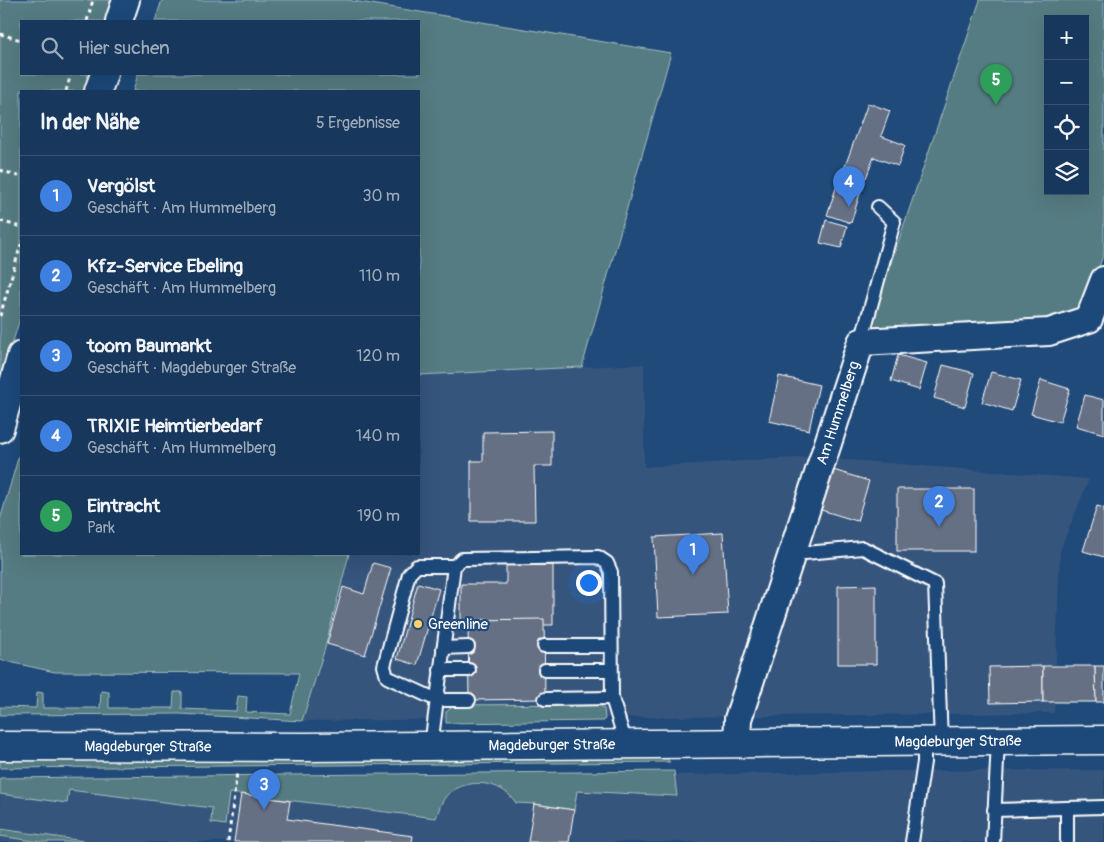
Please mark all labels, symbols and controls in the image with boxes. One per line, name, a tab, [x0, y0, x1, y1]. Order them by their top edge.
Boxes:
map controls	[1044, 15, 1089, 195]
button: +	[1044, 15, 1089, 60]
search box	[20, 20, 420, 75]
icon: search	[38, 34, 66, 62]
text: Hier suchen	[78, 36, 170, 60]
button: −	[1044, 60, 1089, 105]
pin: 5	[980, 64, 1012, 105]
button: locate	[1044, 105, 1089, 150]
text: In der Nähe	[40, 109, 140, 136]
text: 5 Ergebnisse	[316, 113, 400, 133]
button: layers	[1044, 150, 1089, 195]
pin: 4	[833, 166, 865, 207]
text: Vergölst	[87, 174, 155, 198]
text: 1	[53, 186, 59, 206]
text: 30 m	[362, 186, 400, 206]
text: Geschäft · Am Hummelberg	[87, 198, 276, 218]
text: Kfz-Service Ebeling	[87, 254, 243, 278]
text: 2	[52, 266, 60, 286]
text: 110 m	[359, 266, 400, 286]
text: Geschäft · Am Hummelberg	[87, 278, 276, 298]
text: toom Baumarkt	[87, 334, 212, 358]
text: 3	[52, 346, 60, 366]
text: 120 m	[356, 346, 400, 366]
text: Geschäft · Magdeburger Straße	[87, 358, 296, 378]
street label: Am Hummelberg	[813, 359, 864, 467]
text: TRIXIE Heimtierbedarf	[87, 414, 263, 438]
text: 4	[51, 426, 61, 446]
text: 140 m	[356, 426, 400, 446]
text: Geschäft · Am Hummelberg	[87, 438, 276, 458]
pin: 2	[923, 486, 955, 527]
text: Eintracht	[87, 494, 160, 518]
text: 5	[52, 506, 60, 526]
text: 190 m	[357, 506, 400, 526]
text: Park	[87, 518, 115, 538]
pin: 1	[677, 534, 709, 575]
your location	[576, 570, 602, 596]
place label: Greenline	[428, 615, 489, 634]
marker: Greenline	[412, 618, 424, 630]
street label: Magdeburger Straße	[894, 732, 1022, 752]
street label: Magdeburger Straße	[488, 735, 616, 755]
street label: Magdeburger Straße	[85, 737, 212, 757]
pin: 3	[248, 769, 280, 810]

